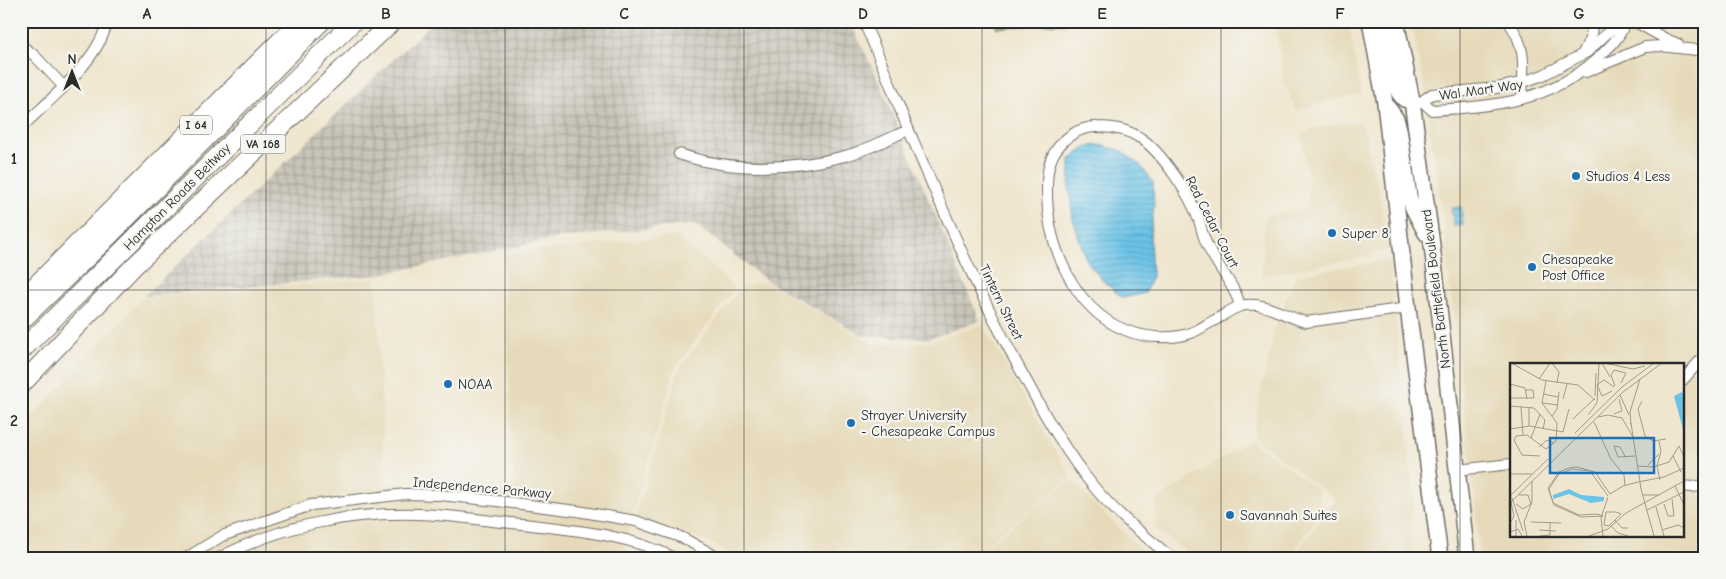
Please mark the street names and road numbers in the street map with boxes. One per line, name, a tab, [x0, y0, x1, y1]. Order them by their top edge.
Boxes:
street label: Wal Mart Way	[1438, 76, 1525, 104]
road number: I 64	[180, 116, 212, 134]
road number: VA 168	[240, 134, 286, 154]
street label: Hampton Roads Beltway	[120, 139, 235, 254]
street label: Red Cedar Court	[1182, 173, 1243, 272]
street label: North Battlefield Boulevard	[1418, 208, 1454, 370]
street label: Tintern Street	[975, 261, 1027, 343]
street label: Independence Parkway	[412, 473, 553, 503]

